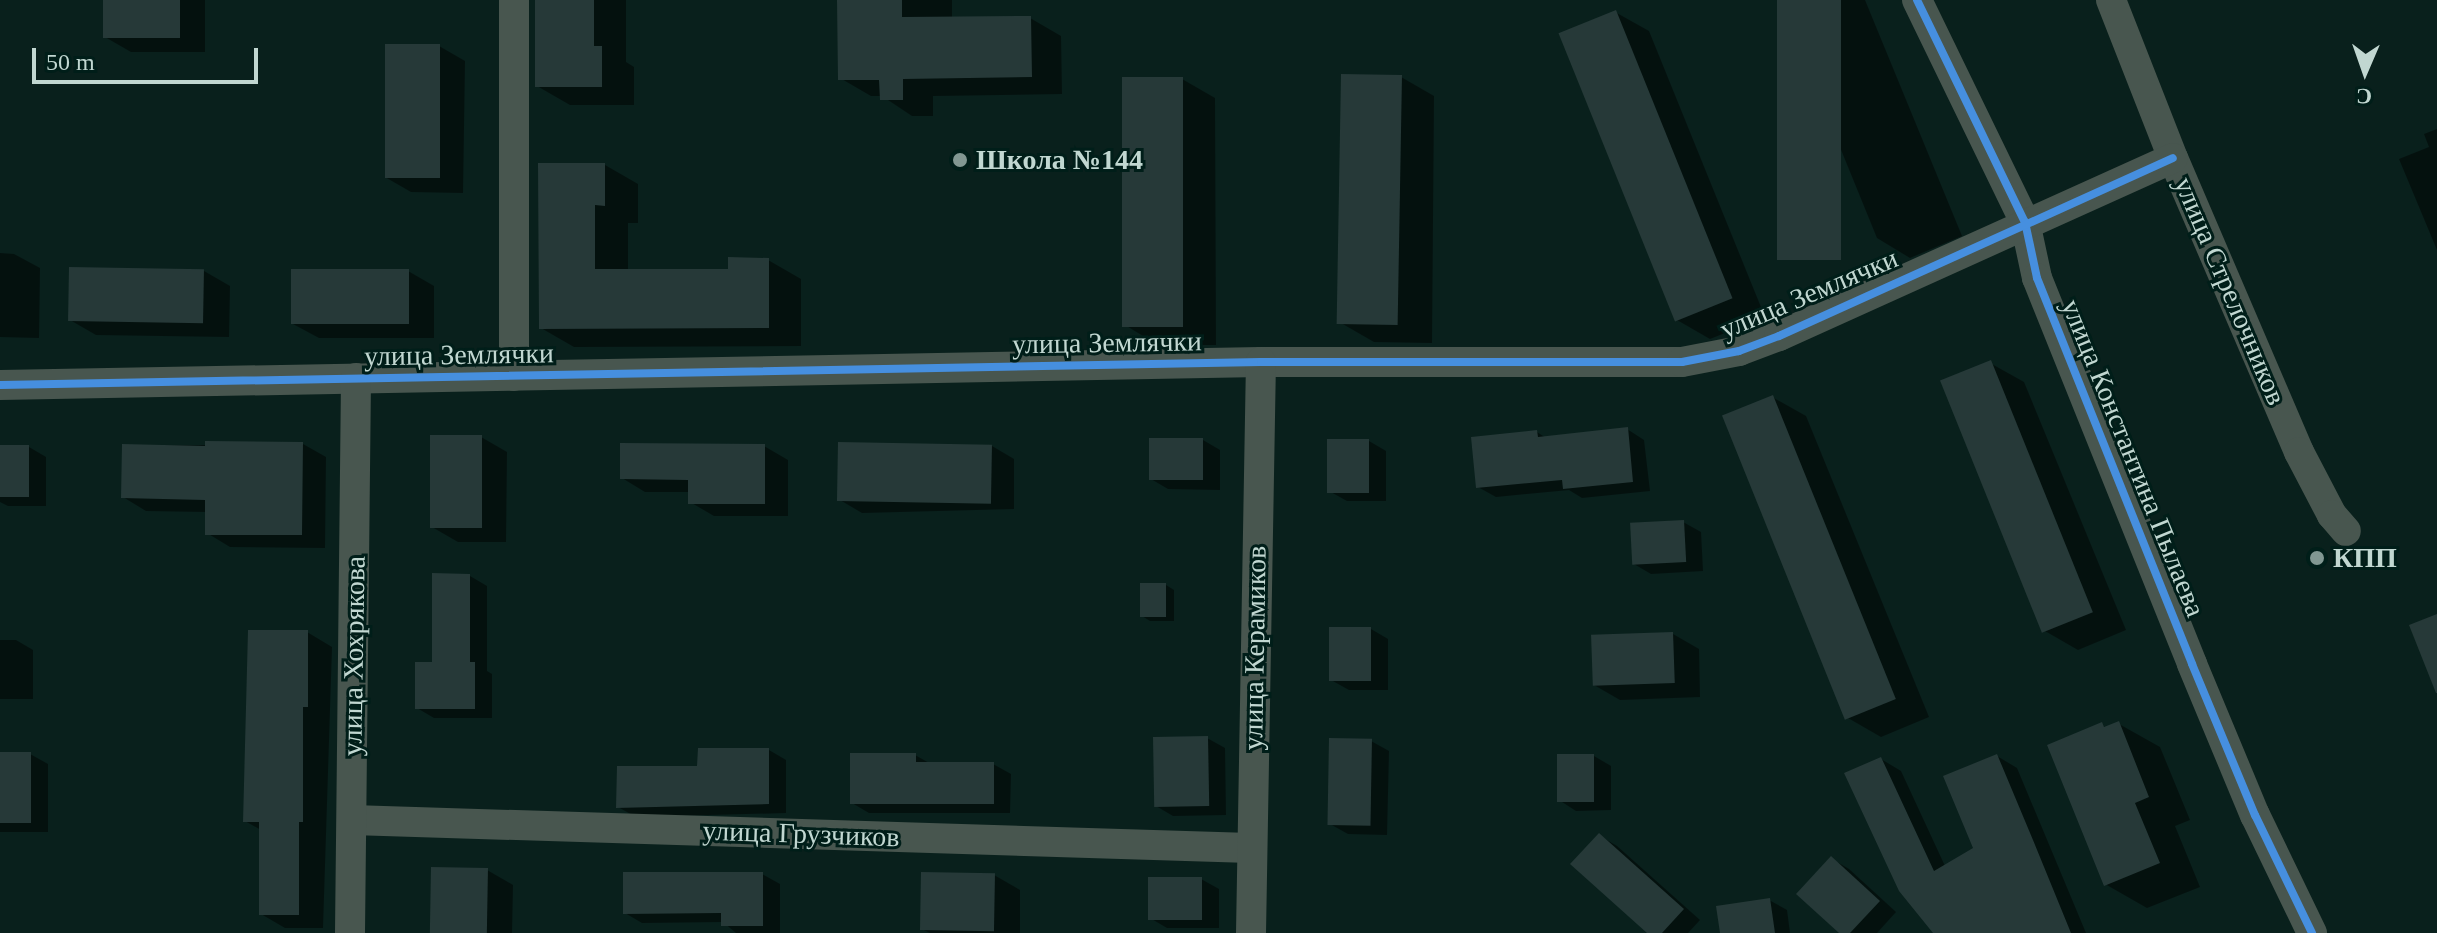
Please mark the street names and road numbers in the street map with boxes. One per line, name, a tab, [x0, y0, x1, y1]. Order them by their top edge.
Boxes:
street label: улица Стрелочников	[2167, 172, 2293, 410]
street label: улица Землячки	[1715, 241, 1903, 347]
street label: улица Константина Пылаева	[2054, 294, 2212, 622]
street label: улица Землячки	[1012, 325, 1202, 361]
street label: улица Землячки	[364, 337, 554, 373]
street label: улица Керамиков	[1236, 545, 1274, 751]
street label: улица Хохрякова	[335, 556, 373, 756]
street label: улица Грузчиков	[702, 814, 900, 854]

